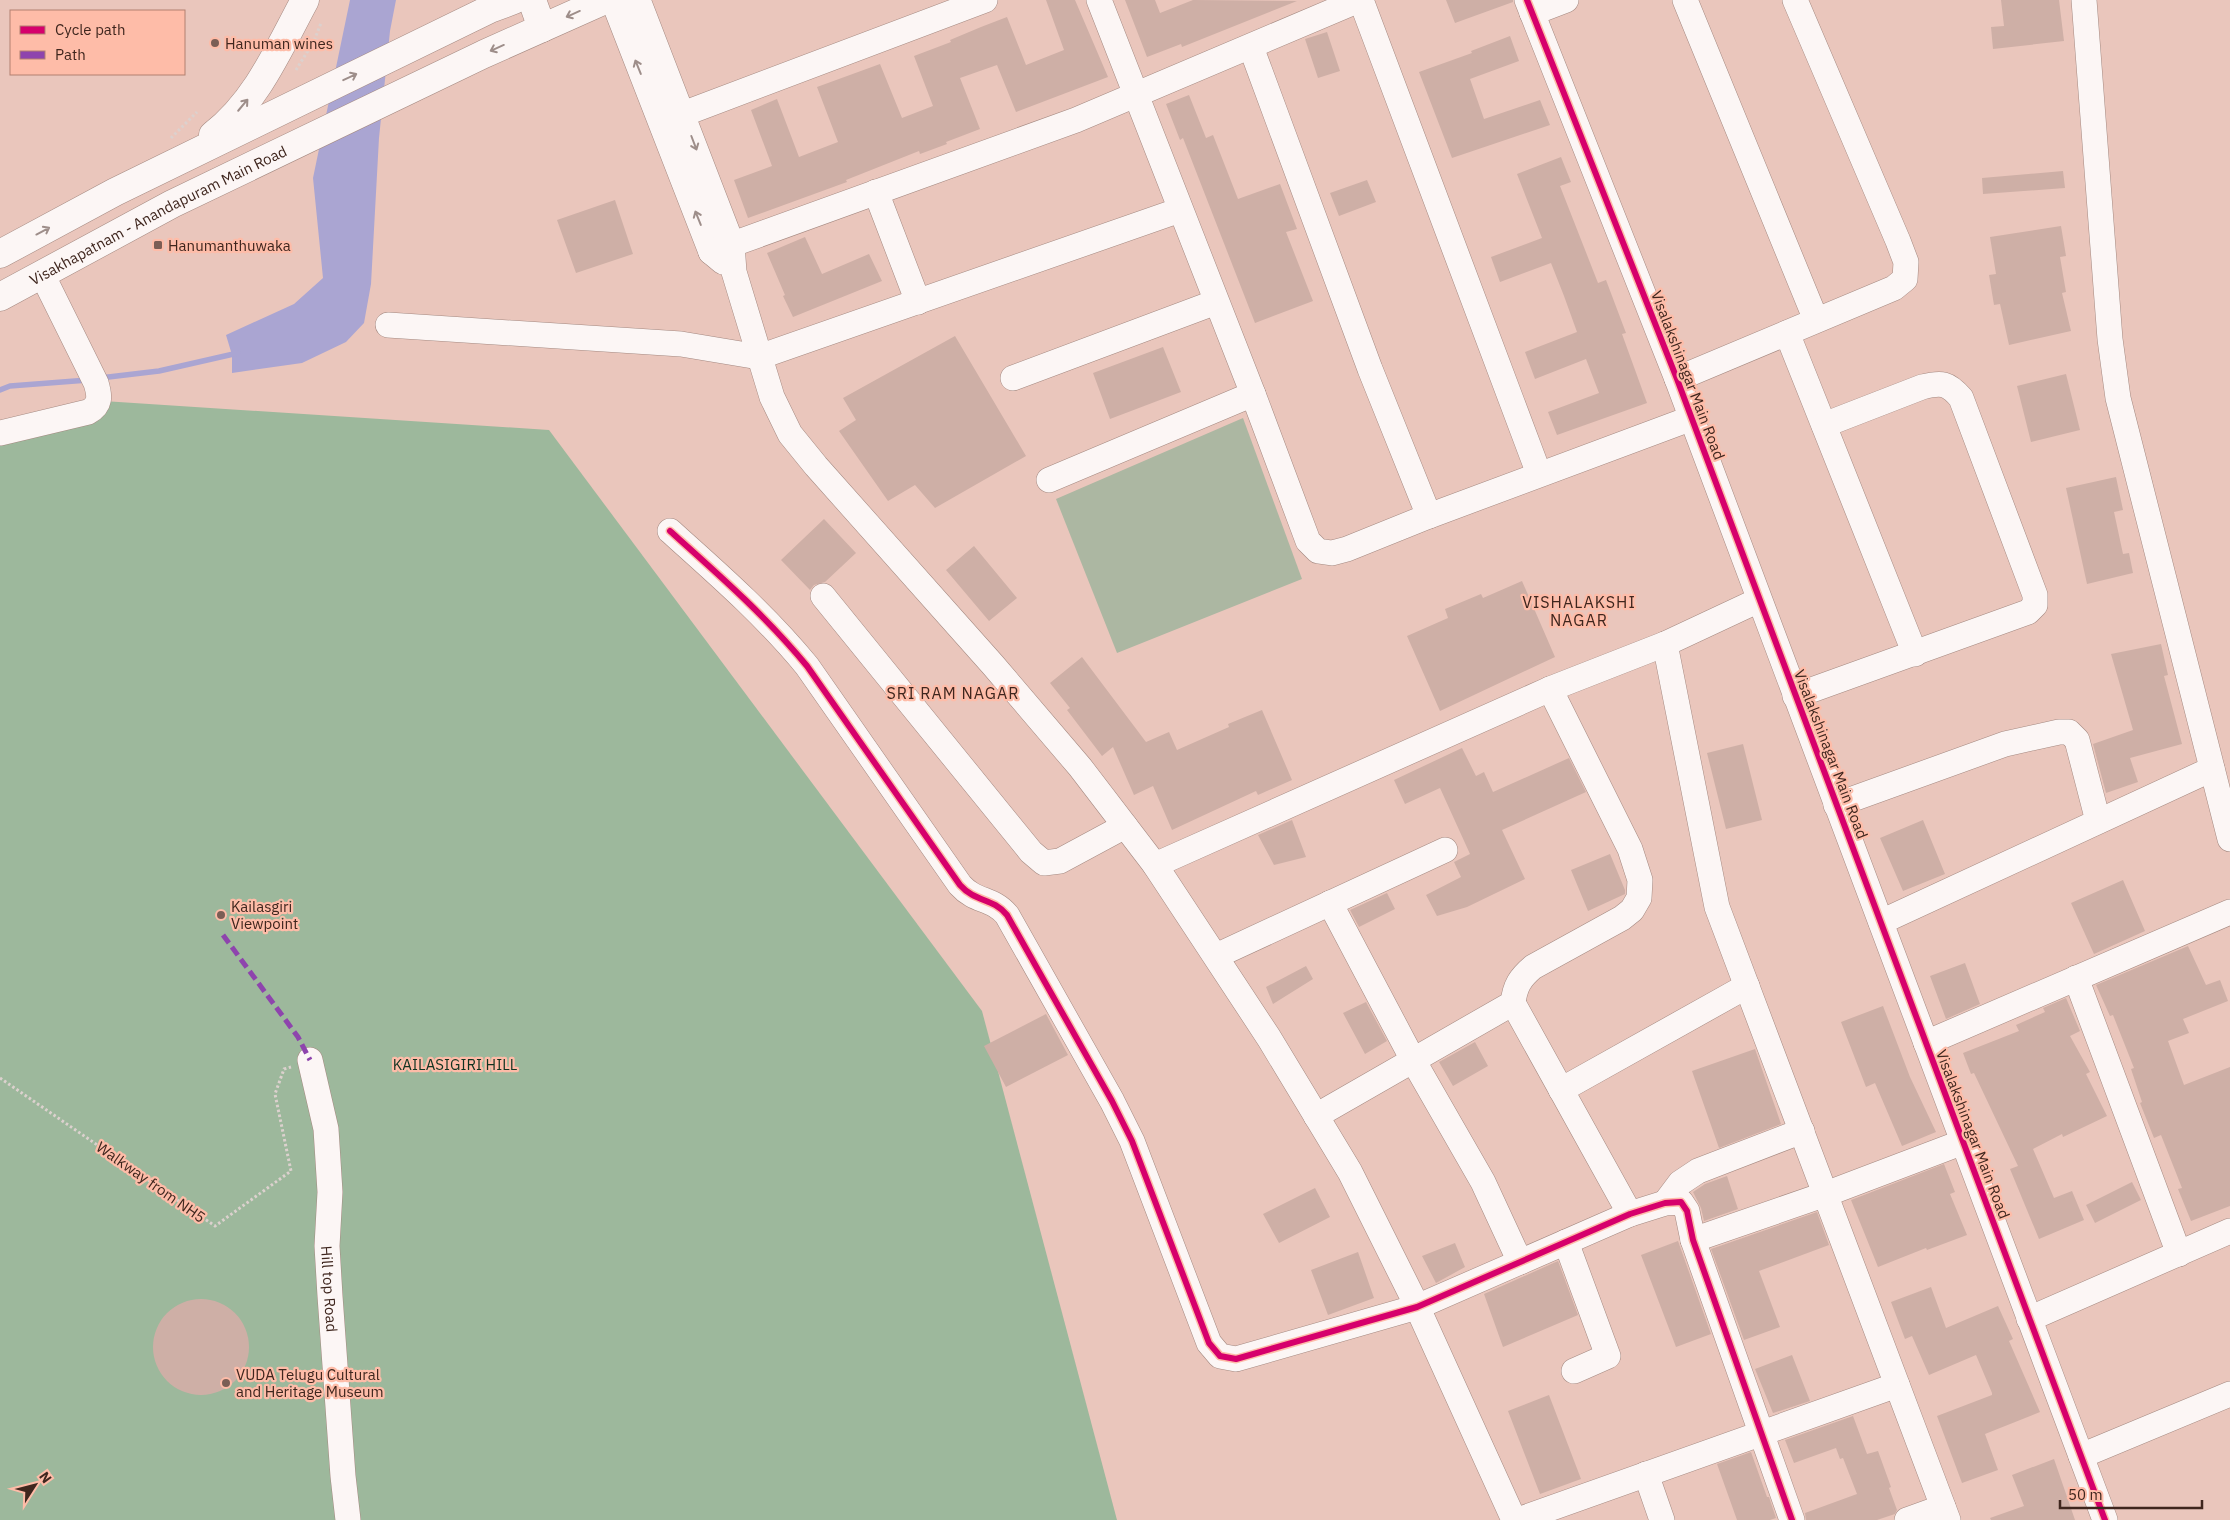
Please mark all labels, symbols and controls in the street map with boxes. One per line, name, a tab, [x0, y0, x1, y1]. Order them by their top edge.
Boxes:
legend	[10, 10, 185, 75]
one-way arrow	[566, 10, 581, 20]
text: Cycle path	[55, 20, 126, 39]
place label: Hanuman wines	[225, 34, 333, 53]
marker: Hanuman wines	[209, 37, 221, 49]
one-way arrow	[490, 44, 505, 54]
text: Path	[55, 45, 86, 64]
one-way arrow	[633, 60, 642, 76]
one-way arrow	[342, 72, 357, 82]
one-way arrow	[237, 99, 249, 112]
one-way arrow	[690, 135, 699, 150]
street label: Visakhapatnam - Anandapuram Main Road	[26, 141, 290, 289]
one-way arrow	[693, 211, 702, 227]
one-way arrow	[35, 226, 50, 236]
place label: Hanumanthuwaka	[168, 236, 291, 255]
marker: Hanumanthuwaka	[152, 239, 164, 251]
street label: Visalakshinagar Main Road	[1647, 288, 1729, 462]
district label: VISHALAKSHI NAGAR	[1522, 592, 1636, 630]
street label: Visalakshinagar Main Road	[1790, 667, 1872, 841]
district label: SRI RAM NAGAR	[887, 683, 1019, 703]
place label: Kailasgiri Viewpoint	[231, 897, 298, 933]
marker: Kailasgiri Viewpoint	[215, 909, 227, 921]
street label: Visalakshinagar Main Road	[1932, 1047, 2014, 1221]
park label: KAILASIGIRI HILL	[393, 1055, 518, 1074]
street label: Walkway from NH5	[93, 1137, 209, 1227]
street label: Hill top Road	[318, 1245, 342, 1333]
place label: VUDA Telugu Cultural and Heritage Museum	[236, 1365, 384, 1401]
marker: VUDA Telugu Cultural and Heritage Museum	[220, 1377, 232, 1389]
north arrow	[10, 1460, 60, 1510]
text: N	[35, 1468, 56, 1487]
scale bar	[2060, 1478, 2202, 1510]
text: 50 m	[2068, 1485, 2103, 1504]

